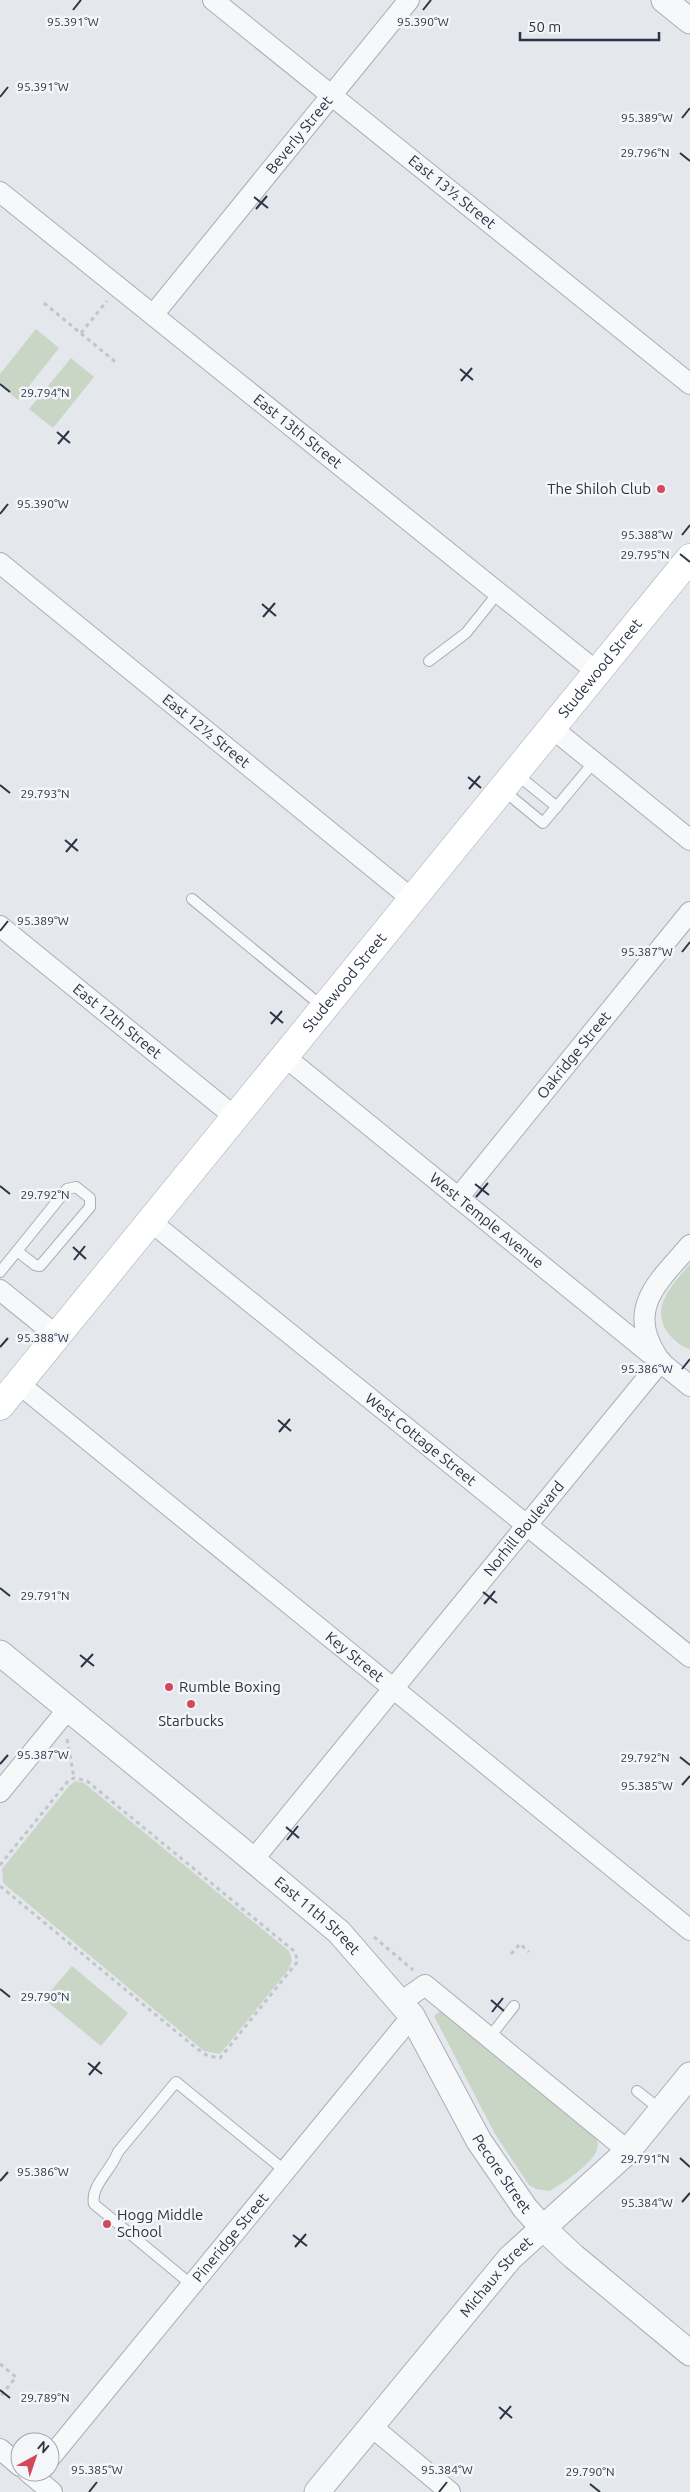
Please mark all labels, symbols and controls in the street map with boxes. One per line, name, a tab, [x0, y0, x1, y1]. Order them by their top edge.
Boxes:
scale bar	[520, 10, 659, 42]
text: 95.391°W	[47, 15, 99, 28]
text: 95.390°W	[397, 15, 449, 28]
text: 50 m	[528, 18, 561, 35]
text: 95.391°W	[17, 80, 69, 93]
street label: Beverly Street	[262, 92, 336, 177]
text: 95.389°W	[621, 111, 673, 124]
text: 29.796°N	[620, 146, 670, 159]
street label: East 13½ Street	[405, 151, 499, 232]
text: 29.794°N	[20, 386, 70, 399]
street label: East 13th Street	[250, 390, 346, 472]
place label: The Shiloh Club	[547, 480, 651, 497]
marker: The Shiloh Club	[655, 483, 667, 495]
text: 95.390°W	[17, 497, 69, 510]
text: 95.388°W	[621, 528, 673, 541]
text: 29.795°N	[620, 548, 670, 561]
street label: Studewood Street	[554, 615, 645, 721]
street label: East 12½ Street	[159, 690, 253, 771]
text: 29.793°N	[20, 787, 70, 800]
text: 95.389°W	[17, 914, 69, 927]
street label: Studewood Street	[299, 929, 390, 1035]
text: 95.387°W	[621, 945, 673, 958]
street label: East 12th Street	[70, 980, 165, 1062]
street label: Oakridge Street	[533, 1008, 614, 1102]
street label: West Temple Avenue	[427, 1169, 547, 1272]
text: 29.792°N	[20, 1188, 70, 1201]
text: 95.388°W	[17, 1331, 69, 1344]
text: 95.386°W	[621, 1362, 673, 1375]
street label: West Cottage Street	[362, 1389, 480, 1489]
street label: Norhill Boulevard	[480, 1478, 567, 1579]
text: 29.791°N	[20, 1589, 70, 1602]
street label: Key Street	[322, 1628, 387, 1685]
place label: Rumble Boxing	[179, 1678, 281, 1695]
marker: Rumble Boxing	[163, 1681, 175, 1693]
marker: Starbucks	[185, 1698, 197, 1710]
place label: Starbucks	[158, 1712, 224, 1729]
text: 95.387°W	[17, 1748, 69, 1761]
text: 29.792°N	[620, 1751, 670, 1764]
text: 95.385°W	[621, 1779, 673, 1792]
street label: East 11th Street	[271, 1873, 364, 1958]
text: 29.790°N	[20, 1990, 70, 2003]
street label: Pecore Street	[469, 2131, 535, 2217]
text: 29.791°N	[620, 2152, 670, 2165]
text: 95.386°W	[17, 2165, 69, 2178]
street label: Pineridge Street	[189, 2189, 272, 2285]
text: 95.384°W	[621, 2196, 673, 2209]
place label: Hogg Middle School	[117, 2206, 203, 2240]
marker: Hogg Middle School	[101, 2218, 113, 2230]
street label: Michaux Street	[456, 2233, 536, 2320]
text: 29.789°N	[20, 2391, 70, 2404]
north arrow	[10, 2432, 60, 2482]
text: N	[34, 2438, 53, 2457]
text: 95.385°W	[71, 2463, 123, 2476]
text: 95.384°W	[421, 2463, 473, 2476]
text: 29.790°N	[565, 2465, 615, 2478]

